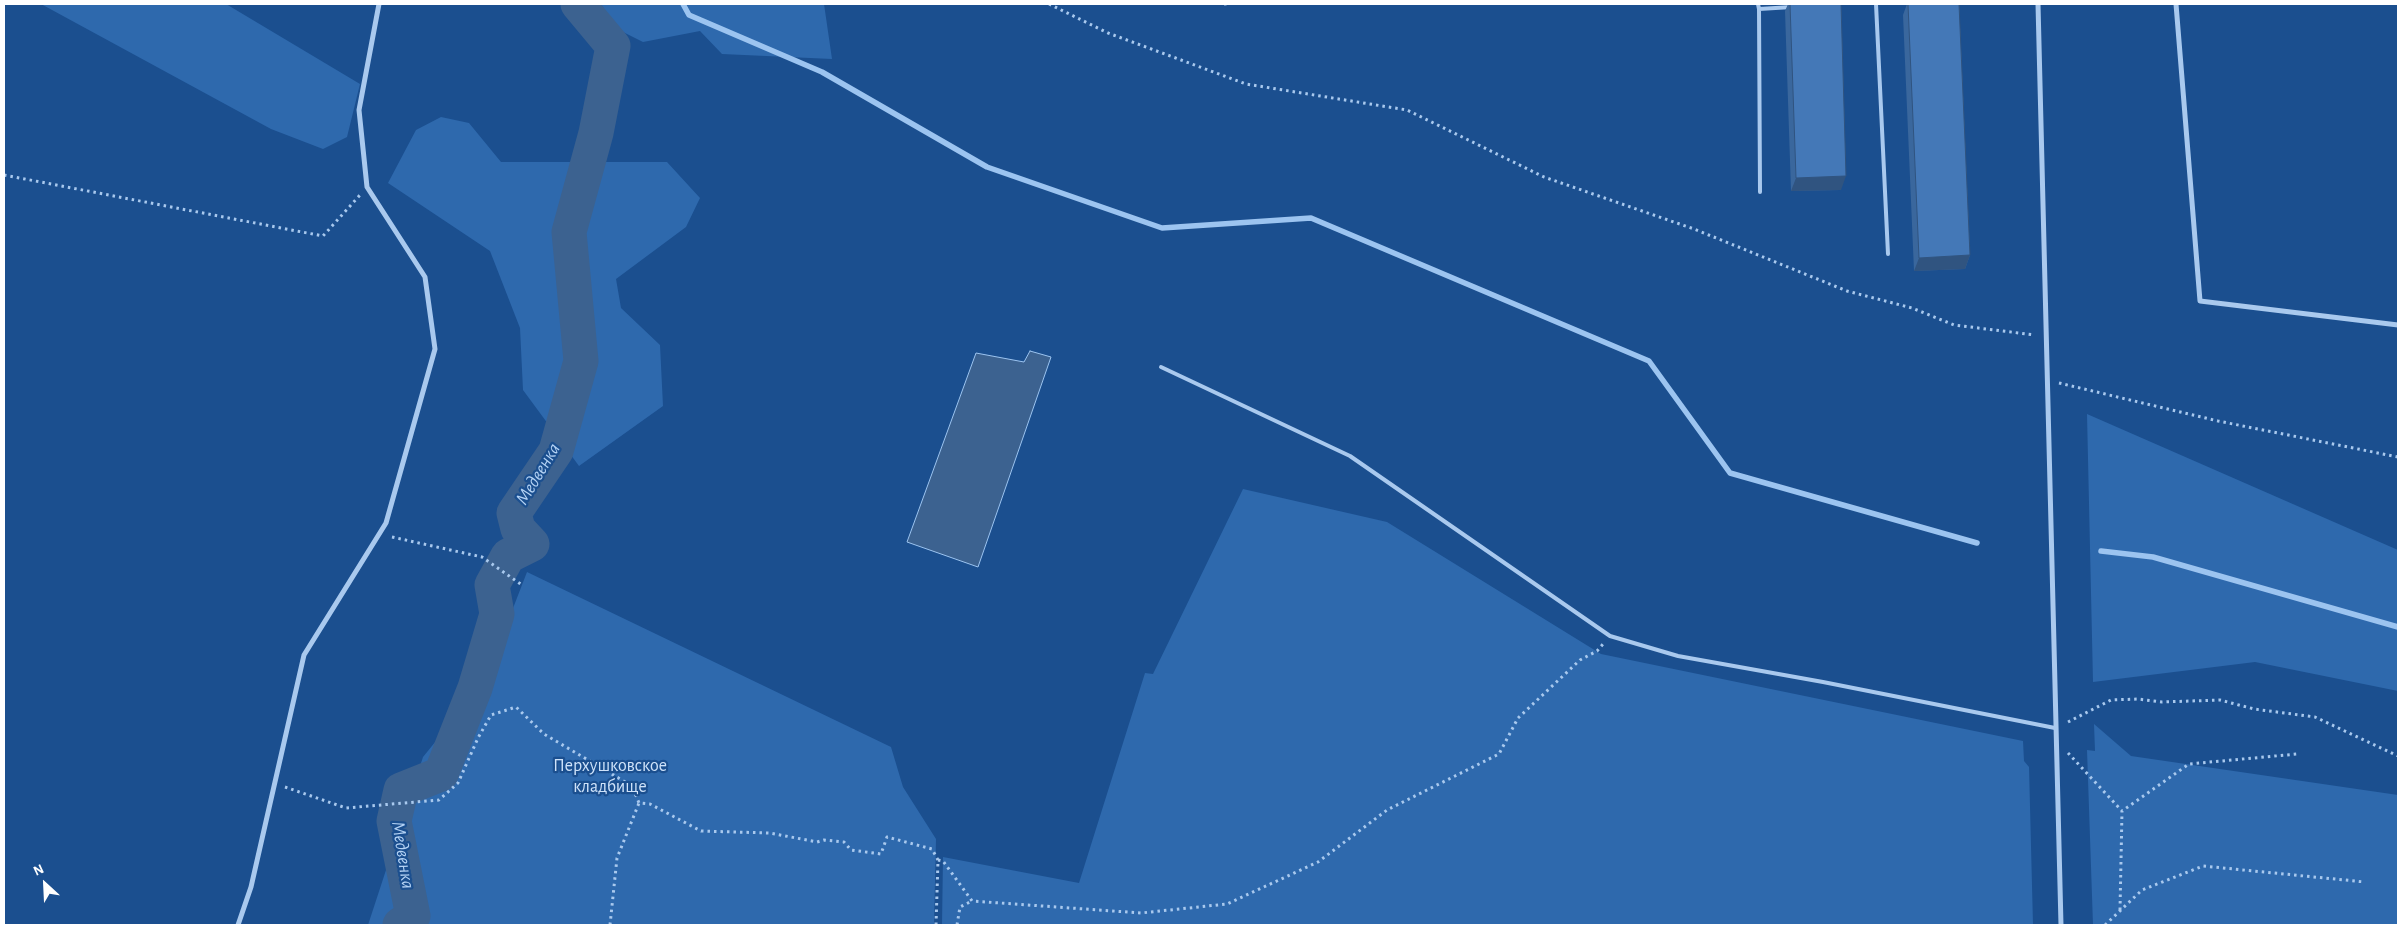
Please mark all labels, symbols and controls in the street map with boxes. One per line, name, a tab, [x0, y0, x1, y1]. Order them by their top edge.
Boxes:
water label: Медвенка	[511, 439, 565, 509]
park label: Перхушковское кладбище	[553, 755, 667, 798]
water label: Медвенка	[386, 820, 420, 890]
north arrow	[20, 859, 70, 909]
text: N	[31, 862, 46, 879]

